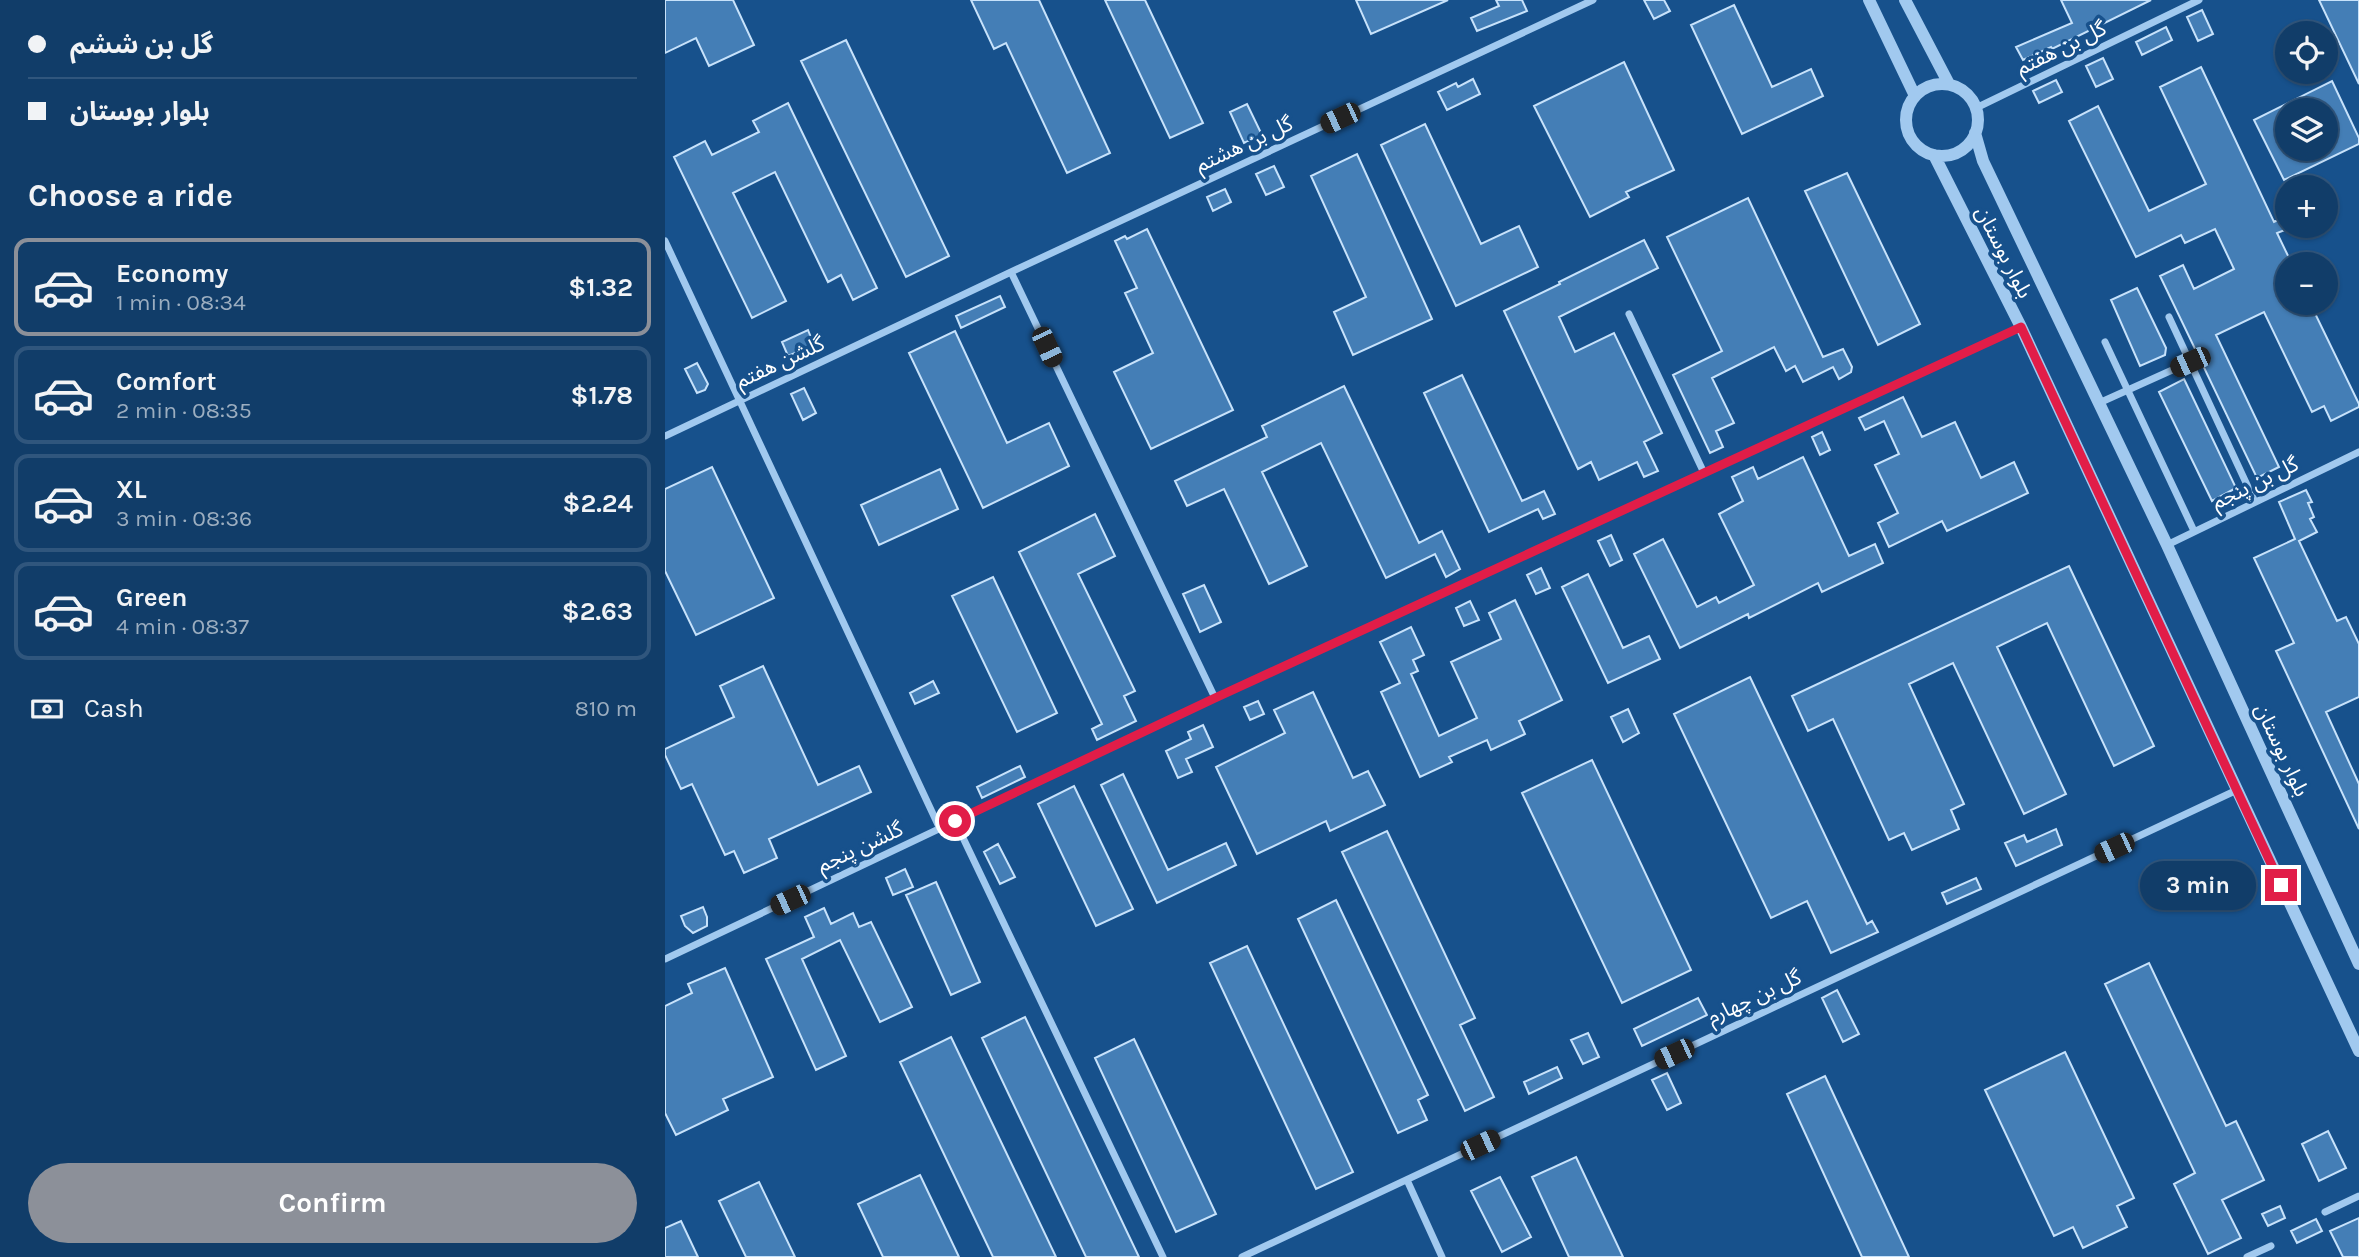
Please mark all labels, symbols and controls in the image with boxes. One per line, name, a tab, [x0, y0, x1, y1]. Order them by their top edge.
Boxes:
street label: گل بن هفتم	[2012, 16, 2111, 83]
map controls	[2275, 21, 2338, 315]
button: locate	[2275, 21, 2338, 84]
text: گل بن ششم	[70, 29, 213, 60]
text: بلوار بوستان	[70, 96, 210, 127]
button: layers	[2275, 98, 2338, 161]
car	[1317, 100, 1364, 136]
street label: گل بن هشتم	[1192, 111, 1298, 180]
button: +	[2275, 175, 2338, 238]
text: Choose a ride	[28, 177, 233, 214]
street label: بلوار بوستان	[1971, 202, 2037, 302]
button: −	[2275, 252, 2338, 315]
icon: car	[32, 256, 95, 319]
text: Economy	[116, 258, 228, 289]
text: $1.32	[568, 272, 633, 303]
text: 1 min · 08:34	[116, 289, 246, 316]
car	[1029, 324, 1066, 370]
street label: گلشن هفتم	[732, 331, 830, 396]
car	[2167, 344, 2214, 380]
icon: car	[32, 364, 95, 427]
text: Comfort	[116, 366, 217, 397]
text: $1.78	[570, 380, 633, 411]
text: 2 min · 08:35	[116, 397, 252, 424]
street label: گل بن پنجم	[2208, 452, 2304, 517]
icon: car	[32, 472, 95, 535]
text: XL	[116, 474, 147, 505]
text: $2.24	[563, 488, 633, 519]
text: 3 min · 08:36	[116, 505, 252, 532]
icon: car	[32, 580, 95, 643]
text: Green	[116, 582, 188, 613]
text: $2.63	[562, 596, 633, 627]
text: 4 min · 08:37	[116, 613, 249, 640]
icon: cash	[28, 690, 66, 728]
text: Cash	[84, 693, 144, 724]
text: 810 m	[575, 695, 637, 722]
street label: بلوار بوستان	[2250, 700, 2314, 800]
route start	[939, 805, 971, 837]
street label: گلشن پنجم	[813, 817, 908, 880]
car	[2091, 830, 2138, 866]
callout: 3 min	[2141, 860, 2257, 910]
route end	[2265, 869, 2297, 901]
text: 3 min	[2166, 872, 2230, 899]
car	[767, 882, 814, 918]
street label: گل بن چهارم	[1703, 965, 1807, 1033]
car	[1651, 1036, 1698, 1072]
car	[1457, 1127, 1504, 1163]
button: Confirm	[28, 1163, 637, 1243]

